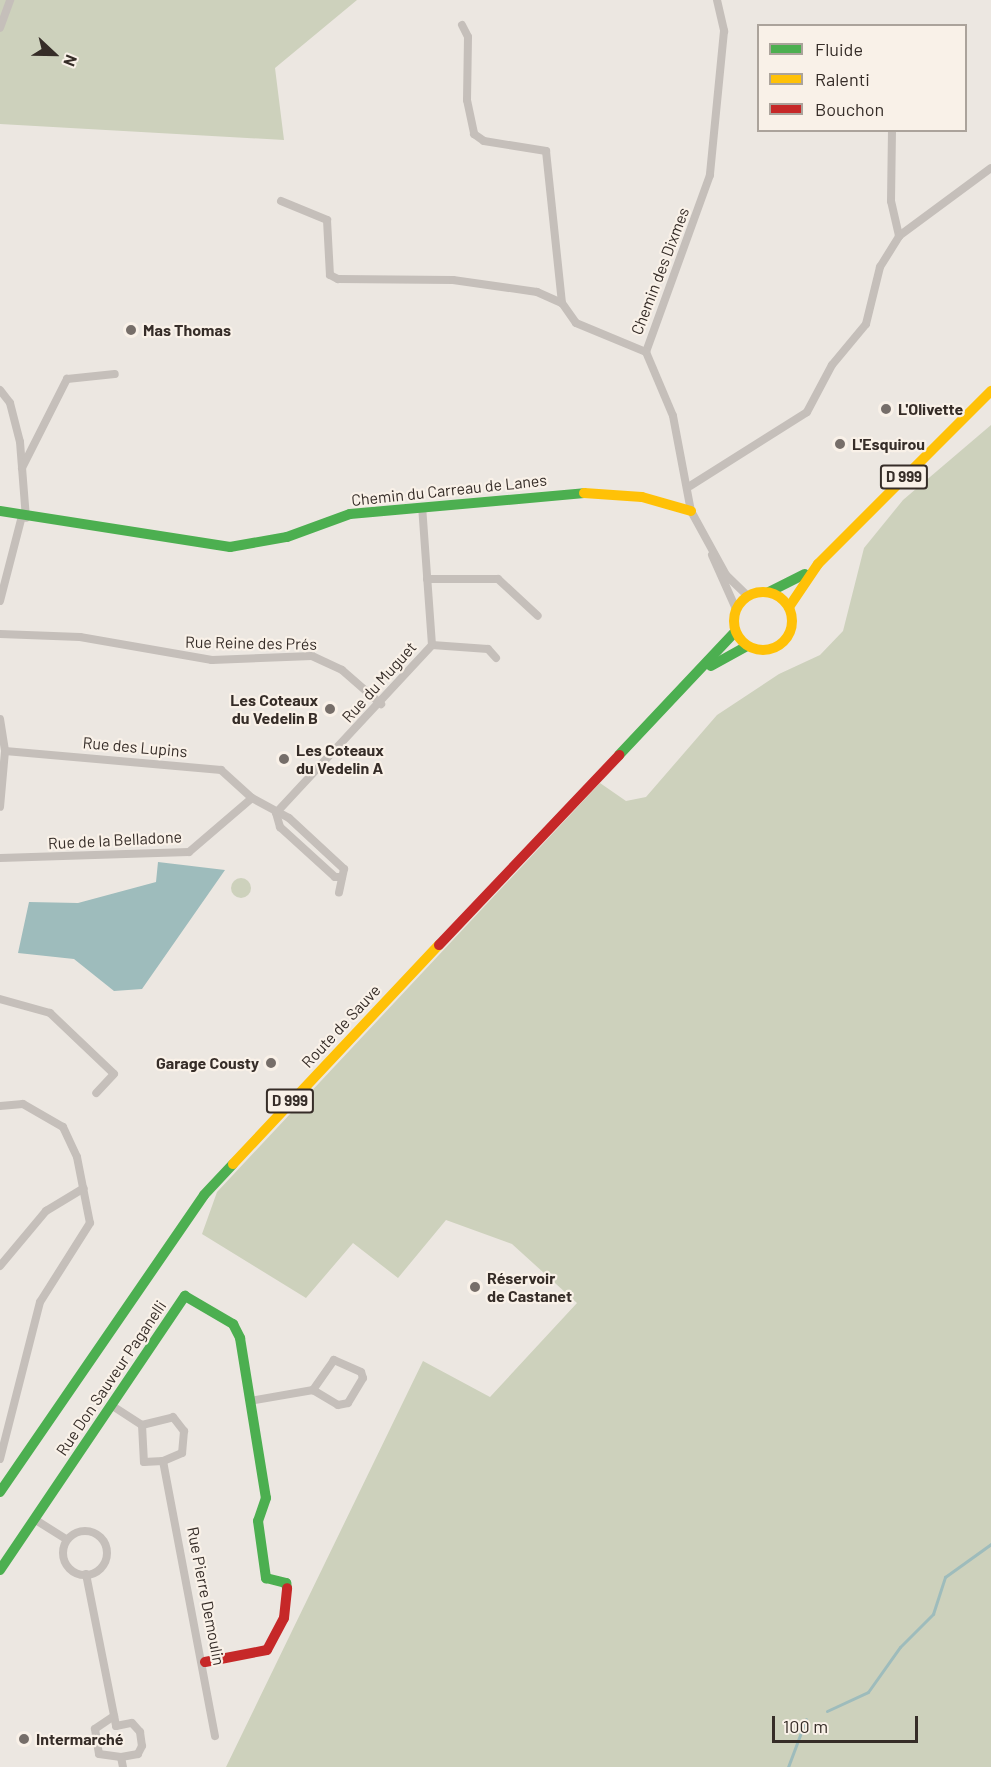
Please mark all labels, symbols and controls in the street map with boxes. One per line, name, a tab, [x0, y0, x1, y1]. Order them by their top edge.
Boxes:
north arrow	[24, 24, 84, 84]
legend	[757, 24, 967, 132]
text: Fluide	[815, 38, 863, 60]
text: N	[60, 52, 82, 69]
text: Ralenti	[815, 68, 870, 90]
text: Bouchon	[815, 98, 884, 120]
street label: Chemin des Dixmes	[627, 205, 693, 337]
place label: Mas Thomas	[143, 320, 231, 340]
marker: Mas Thomas	[124, 323, 138, 337]
place label: L'Olivette	[898, 399, 963, 419]
marker: L'Olivette	[879, 402, 893, 416]
place label: L'Esquirou	[852, 434, 925, 454]
marker: L'Esquirou	[833, 437, 847, 451]
road number: D 999	[878, 465, 930, 489]
street label: Chemin du Carreau de Lanes	[350, 470, 548, 510]
street label: Rue Reine des Prés	[185, 632, 317, 654]
street label: Rue du Muguet	[338, 638, 420, 726]
place label: Les Coteaux du Vedelin B	[230, 690, 318, 728]
marker: Les Coteaux du Vedelin B	[323, 702, 337, 716]
street label: Rue des Lupins	[82, 733, 188, 761]
place label: Les Coteaux du Vedelin A	[296, 740, 384, 778]
marker: Les Coteaux du Vedelin A	[277, 752, 291, 766]
street label: Rue de la Belladone	[47, 827, 183, 853]
street label: Route de Sauve	[298, 980, 384, 1072]
place label: Garage Cousty	[156, 1053, 259, 1073]
marker: Garage Cousty	[264, 1056, 278, 1070]
road number: D 999	[264, 1089, 316, 1113]
place label: Réservoir de Castanet	[487, 1268, 572, 1306]
marker: Réservoir de Castanet	[468, 1280, 482, 1294]
street label: Rue Don Sauveur Paganelli	[52, 1297, 170, 1459]
street label: Rue Pierre Demoulin	[183, 1525, 229, 1667]
scale bar	[775, 1704, 920, 1742]
text: 100 m	[783, 1715, 828, 1737]
place label: Intermarché	[36, 1729, 124, 1749]
marker: Intermarché	[17, 1732, 31, 1746]

